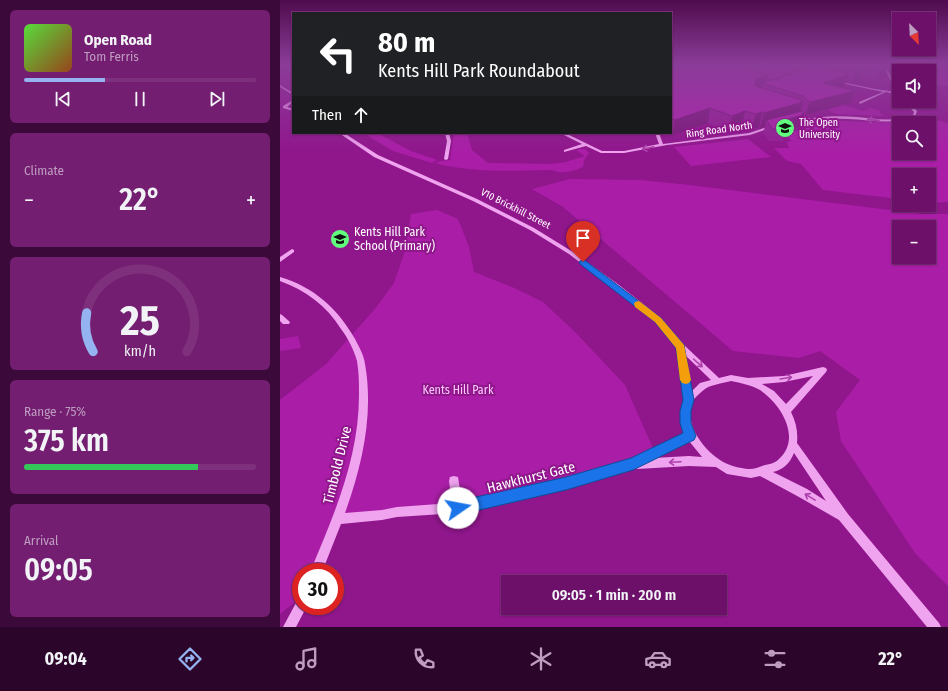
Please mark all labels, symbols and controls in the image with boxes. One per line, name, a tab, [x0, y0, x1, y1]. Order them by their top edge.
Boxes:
north arrow	[892, 12, 936, 56]
map controls	[892, 12, 936, 264]
text: 80 m	[378, 26, 435, 59]
icon: left	[312, 28, 364, 80]
text: Open Road	[84, 31, 152, 49]
text: Tom Ferris	[84, 49, 139, 64]
text: Kents Hill Park Roundabout	[378, 60, 580, 82]
button: sound	[892, 64, 936, 108]
icon: previous	[52, 88, 74, 110]
icon: pause	[129, 88, 151, 110]
icon: next	[206, 88, 228, 110]
icon: ahead	[350, 104, 372, 126]
text: Then	[312, 106, 342, 124]
one-way arrow	[867, 116, 880, 123]
button: search	[892, 116, 936, 160]
school or university icon: The Open University	[774, 117, 796, 139]
place label: The Open University	[799, 117, 840, 141]
street label: Ring Road North	[685, 119, 753, 141]
one-way arrow	[642, 144, 655, 152]
text: Climate	[24, 163, 64, 178]
button: +	[892, 168, 936, 212]
text: 22°	[119, 182, 161, 218]
street label: V10 Brickhill Street	[479, 186, 553, 232]
text: −	[24, 187, 34, 214]
text: +	[246, 187, 256, 214]
button: −	[892, 220, 936, 264]
pin	[566, 221, 600, 262]
place label: Kents Hill Park School (Primary)	[354, 225, 435, 253]
icon: arrive	[572, 227, 594, 249]
school or university icon: Kents Hill Park School (Primary)	[329, 228, 351, 250]
text: 25	[119, 295, 160, 345]
text: km/h	[124, 342, 156, 359]
one-way arrow	[693, 359, 703, 368]
one-way arrow	[779, 374, 792, 382]
park label: Kents Hill Park	[422, 383, 494, 397]
text: Range · 75%	[24, 404, 86, 419]
text: 375 km	[24, 423, 109, 459]
street label: Timbold Drive	[320, 424, 355, 506]
street label: Hawkhurst Gate	[485, 458, 577, 497]
one-way arrow	[669, 458, 682, 466]
position arrow	[437, 487, 479, 529]
one-way arrow	[804, 493, 816, 501]
text: Arrival	[24, 533, 58, 548]
text: 09:05	[24, 552, 93, 588]
speed limit sign: 30	[292, 563, 344, 615]
text: 09:05 · 1 min · 200 m	[552, 586, 676, 604]
icon: directions	[176, 645, 204, 673]
icon: music	[293, 645, 321, 673]
icon: phone	[410, 645, 438, 673]
icon: climate	[527, 645, 555, 673]
icon: car	[644, 645, 672, 673]
icon: filters	[761, 645, 789, 673]
text: 09:04	[45, 648, 87, 670]
text: 22°	[878, 648, 903, 670]

